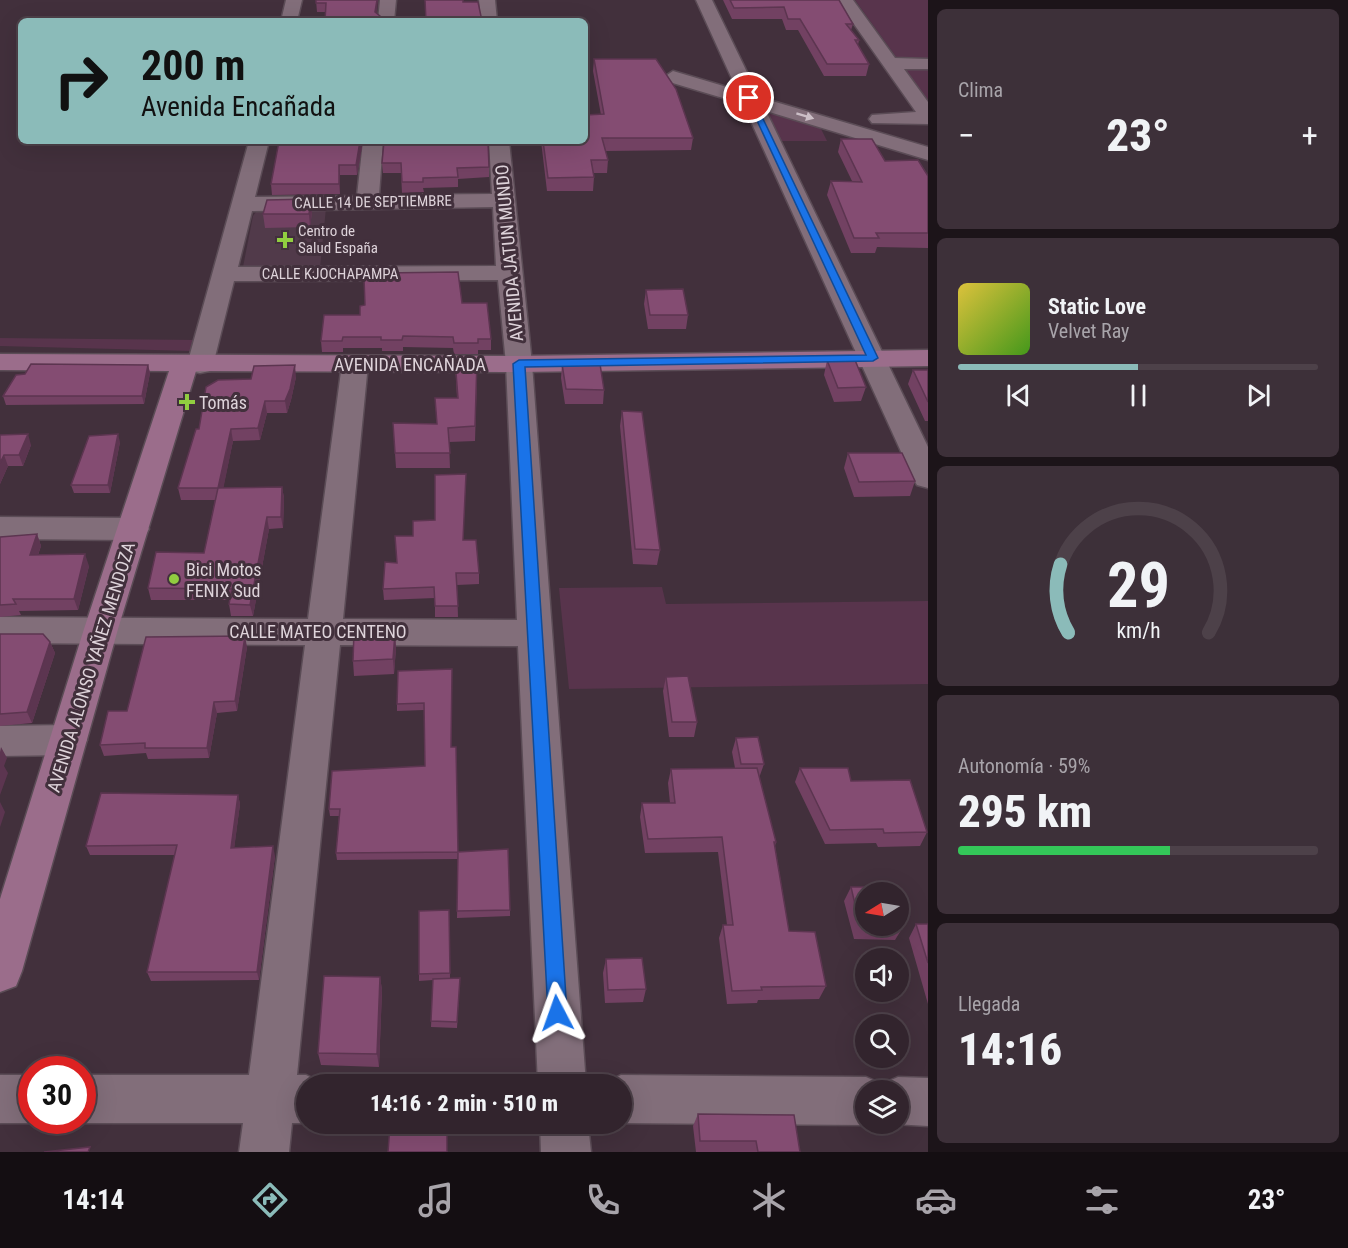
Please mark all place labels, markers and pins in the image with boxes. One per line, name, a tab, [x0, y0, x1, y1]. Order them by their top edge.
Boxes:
pin	[723, 72, 774, 123]
place label: Centro de Salud España	[298, 222, 378, 257]
marker: Centro de Salud España	[276, 231, 294, 249]
place label: Tomás	[199, 392, 247, 413]
marker: Tomás	[180, 395, 194, 409]
place label: Bici Motos FENIX Sud	[186, 559, 262, 601]
marker: Bici Motos FENIX Sud	[167, 572, 181, 586]

